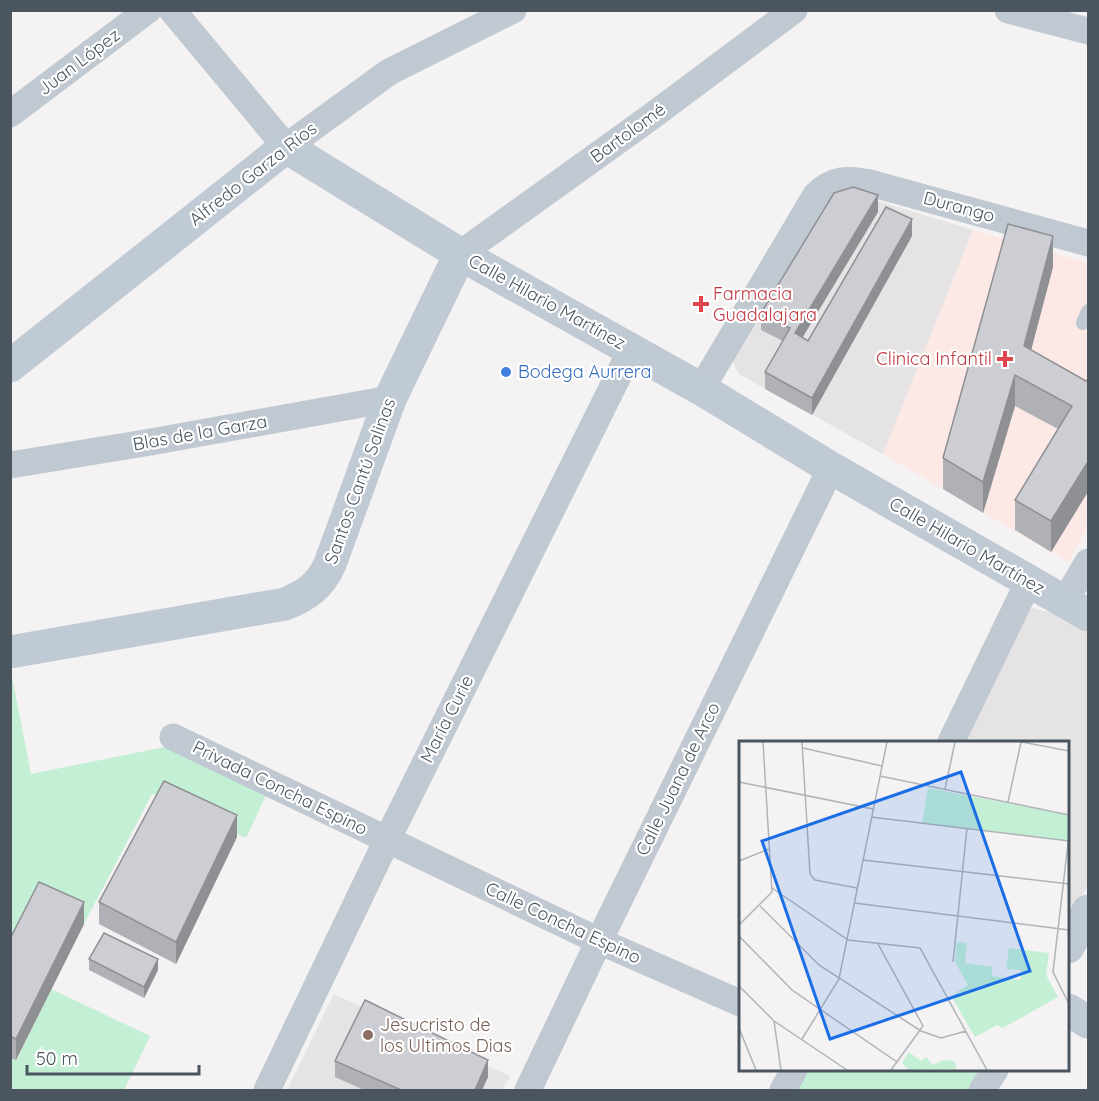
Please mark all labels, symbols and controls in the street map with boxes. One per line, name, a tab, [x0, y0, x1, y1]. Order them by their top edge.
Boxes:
street label: Juan López	[33, 23, 124, 100]
street label: Bartolomé	[585, 97, 670, 168]
street label: Alfredo Garza Ríos	[184, 117, 321, 231]
street label: Durango	[921, 186, 997, 227]
street label: Calle Hilario Martínez	[465, 249, 630, 354]
place label: Farmacia Guadalajara	[713, 282, 817, 326]
marker: Farmacia Guadalajara	[694, 297, 708, 311]
place label: Clinica Infantil	[876, 347, 992, 370]
marker: Clinica Infantil	[996, 350, 1014, 368]
place label: Bodega Aurrera	[518, 360, 652, 383]
marker: Bodega Aurrera	[499, 365, 513, 379]
street label: Santos Cantú Salinas	[319, 395, 400, 567]
street label: Blas de la Garza	[131, 409, 269, 456]
street label: Calle Hilario Martínez	[885, 492, 1049, 600]
street label: María Curie	[415, 671, 478, 766]
street label: Calle Juana de Arco	[630, 698, 725, 859]
street label: Privada Concha Espino	[189, 735, 371, 840]
inset map	[739, 741, 1069, 1071]
street label: Calle Concha Espino	[482, 876, 645, 969]
place label: Jesucristo de los Ultimos Dias	[380, 1013, 512, 1057]
marker: Jesucristo de los Ultimos Dias	[361, 1028, 375, 1042]
scale bar	[27, 1038, 200, 1076]
text: 50 m	[36, 1047, 78, 1070]

